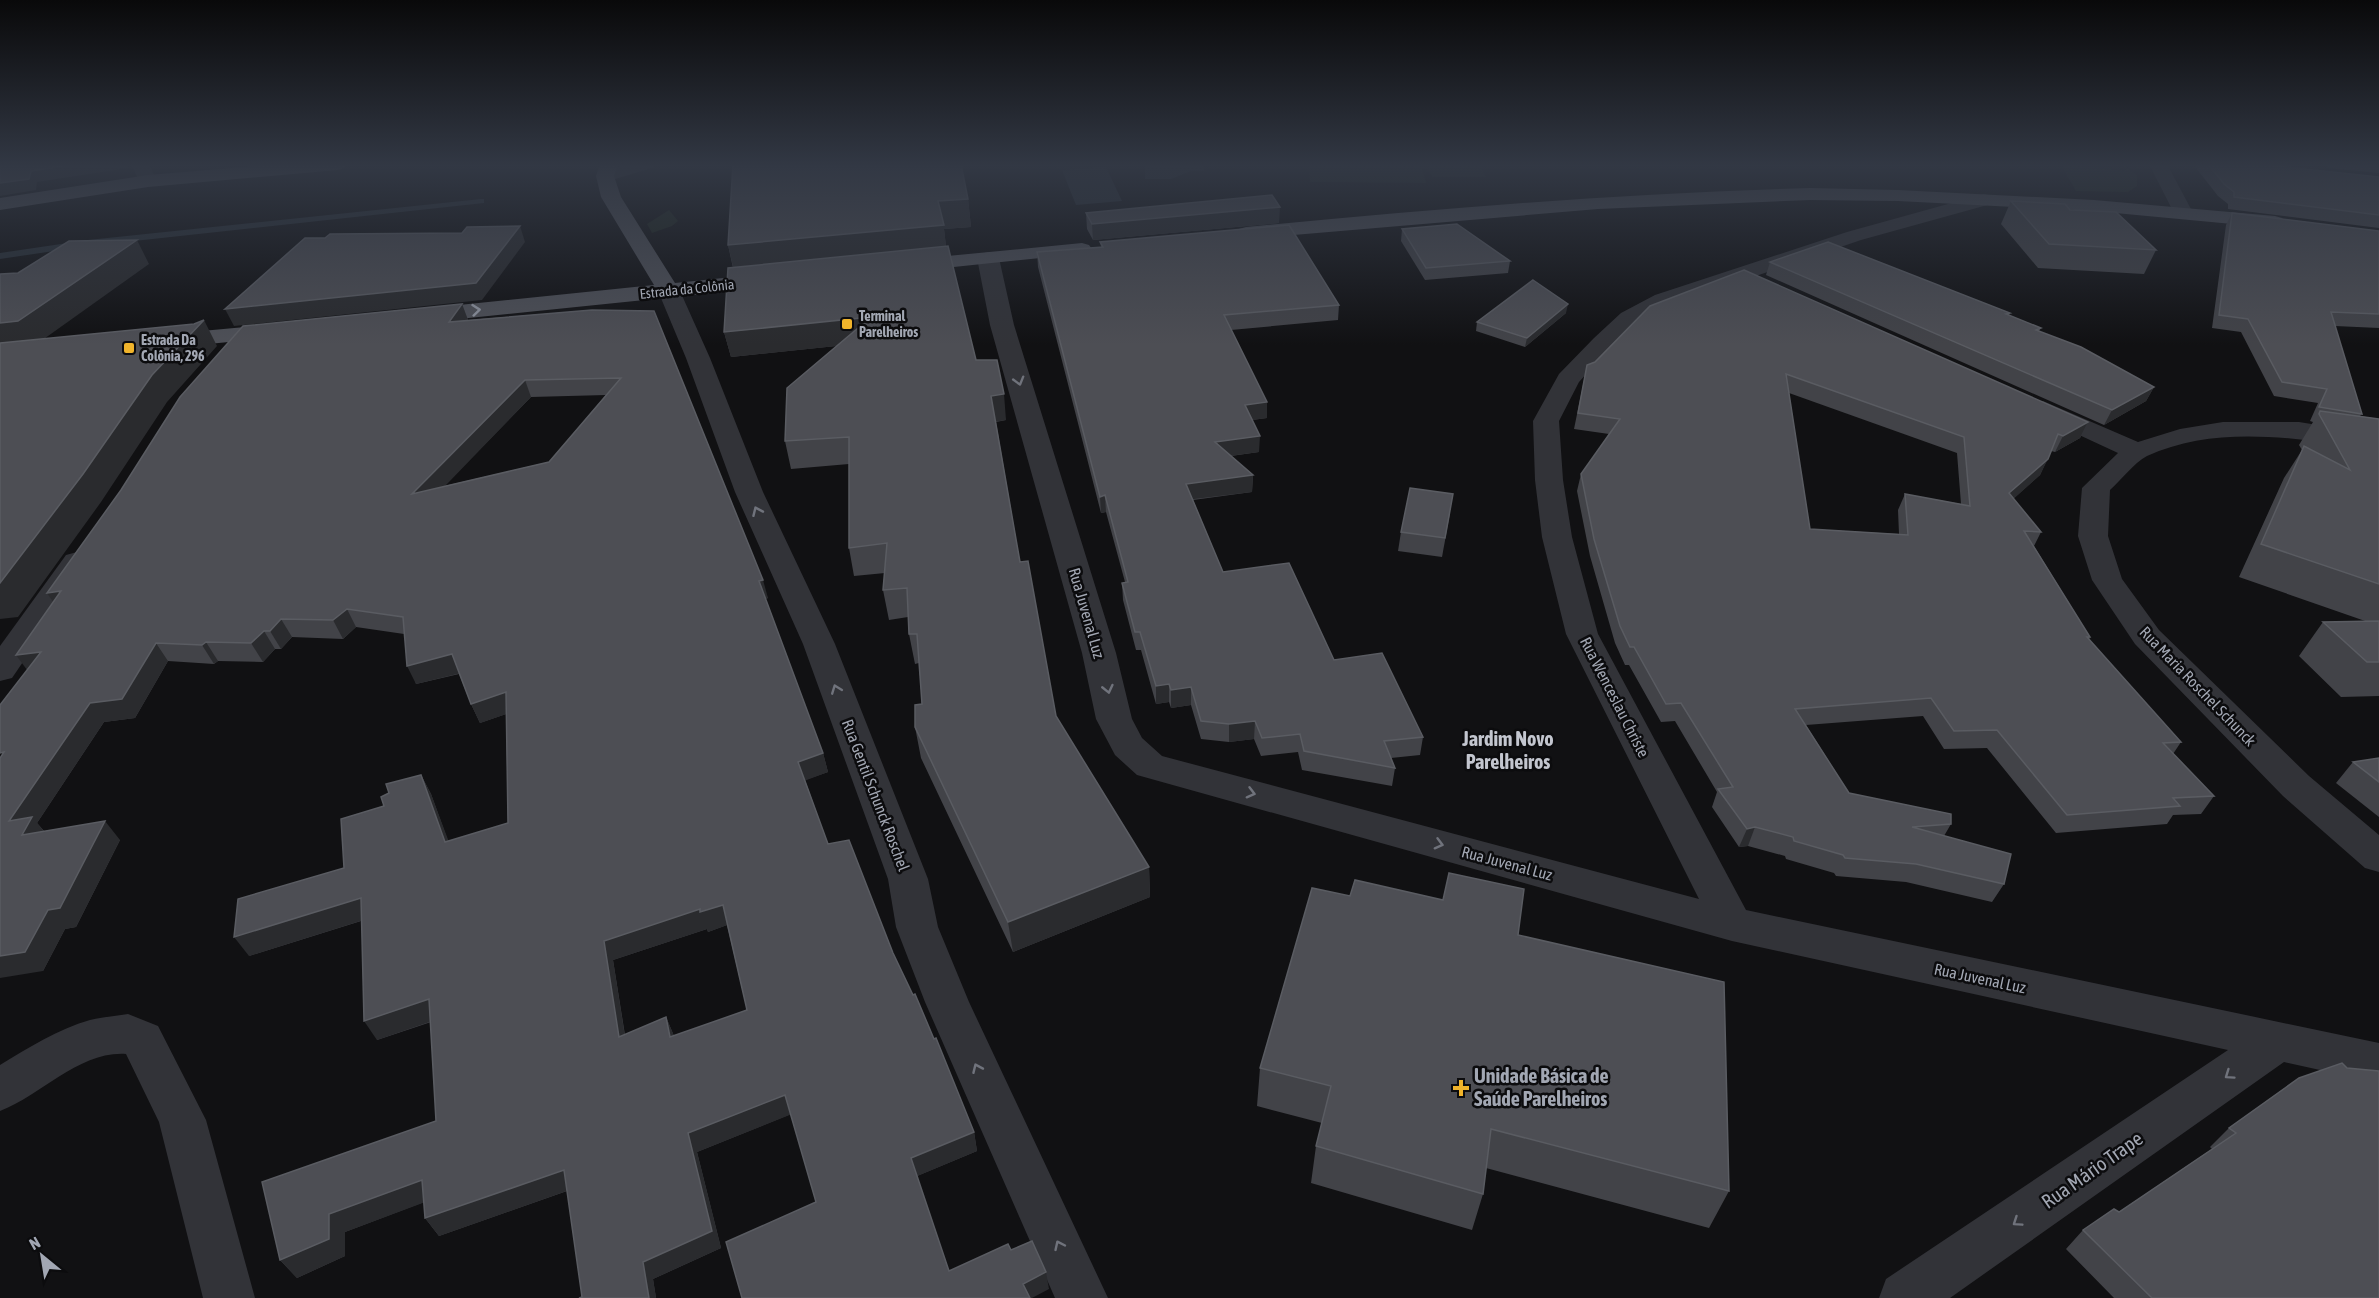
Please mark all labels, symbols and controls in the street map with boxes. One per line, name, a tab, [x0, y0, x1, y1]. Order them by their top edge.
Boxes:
street label: Estrada da Colônia	[639, 276, 735, 302]
one-way arrow	[471, 304, 481, 317]
place label: Terminal Parelheiros	[859, 308, 918, 340]
marker: Terminal Parelheiros	[840, 317, 854, 331]
place label: Estrada Da Colônia, 296	[141, 332, 205, 364]
marker: Estrada Da Colônia, 296	[122, 341, 136, 355]
one-way arrow	[1012, 375, 1024, 386]
one-way arrow	[752, 506, 764, 517]
street label: Rua Juvenal Luz	[1066, 566, 1109, 661]
street label: Rua Maria Roschel Schunck	[2136, 623, 2260, 749]
street label: Rua Wenceslau Christe	[1577, 634, 1653, 760]
one-way arrow	[831, 684, 844, 694]
one-way arrow	[1100, 684, 1113, 694]
street label: Rua Gentil Schunck Roschel	[839, 717, 914, 874]
district label: Jardim Novo Parelheiros	[1461, 727, 1554, 773]
one-way arrow	[1245, 786, 1256, 798]
one-way arrow	[1434, 837, 1444, 850]
street label: Rua Juvenal Luz	[1460, 842, 1555, 884]
street label: Rua Juvenal Luz	[1933, 960, 2028, 997]
one-way arrow	[972, 1063, 984, 1074]
place label: Unidade Básica de Saúde Parelheiros	[1474, 1064, 1609, 1110]
one-way arrow	[2225, 1068, 2236, 1079]
marker: Unidade Básica de Saúde Parelheiros	[1452, 1079, 1470, 1097]
street label: Rua Mário Trape	[2037, 1126, 2147, 1213]
one-way arrow	[2013, 1215, 2024, 1226]
north arrow	[12, 1226, 72, 1286]
text: N	[26, 1233, 43, 1253]
one-way arrow	[1054, 1240, 1066, 1251]

